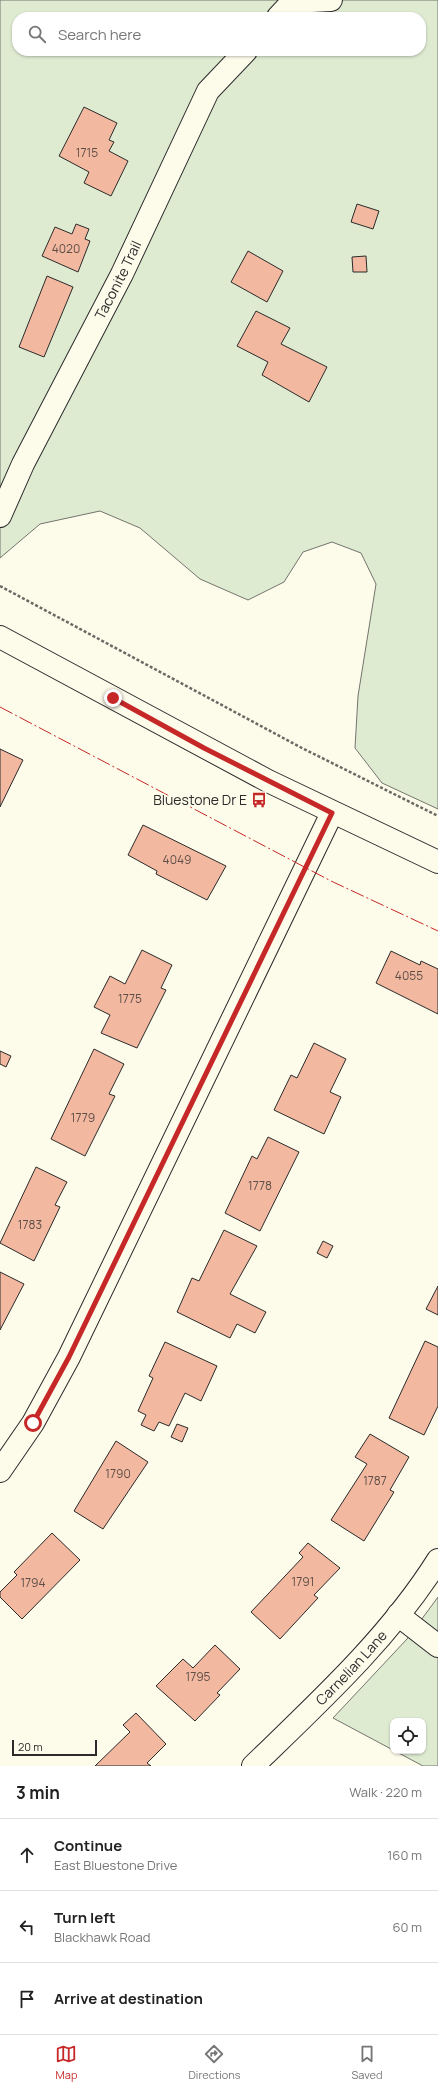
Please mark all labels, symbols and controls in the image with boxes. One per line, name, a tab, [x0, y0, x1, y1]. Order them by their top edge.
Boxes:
search box	[12, 12, 426, 56]
icon: search	[26, 23, 48, 45]
text: Search here	[58, 24, 141, 45]
house number: 1715	[76, 144, 98, 161]
street label: Taconite Trail	[90, 237, 145, 322]
house number: 4020	[52, 240, 80, 257]
route end	[104, 689, 122, 707]
place label: Bluestone Dr E	[153, 790, 247, 809]
bus stop icon: Bluestone Dr E	[250, 791, 268, 809]
house number: 4049	[163, 851, 191, 868]
house number: 4055	[395, 967, 423, 984]
house number: 1775	[118, 990, 142, 1007]
house number: 1779	[71, 1109, 95, 1126]
house number: 1778	[248, 1177, 272, 1194]
house number: 1783	[18, 1216, 42, 1233]
route start	[24, 1414, 42, 1432]
house number: 1790	[105, 1465, 131, 1482]
house number: 1787	[363, 1472, 387, 1489]
house number: 1791	[292, 1573, 314, 1590]
house number: 1794	[20, 1574, 46, 1591]
street label: Carnelian Lane	[311, 1626, 391, 1709]
house number: 1795	[185, 1668, 211, 1685]
map controls	[390, 1718, 426, 1754]
button: locate	[390, 1718, 426, 1754]
scale bar	[12, 1738, 97, 1757]
text: 20 m	[18, 1739, 43, 1754]
text: 3 min	[16, 1781, 60, 1804]
text: Walk · 220 m	[349, 1783, 422, 1801]
text: Continue	[54, 1835, 122, 1856]
icon: ahead	[16, 1844, 38, 1866]
text: 160 m	[387, 1846, 422, 1864]
text: East Bluestone Drive	[54, 1856, 177, 1874]
text: Turn left	[54, 1907, 116, 1928]
icon: left	[16, 1916, 38, 1938]
text: 60 m	[392, 1918, 422, 1936]
text: Blackhawk Road	[54, 1928, 150, 1946]
icon: arrive	[16, 1988, 38, 2010]
text: Arrive at destination	[54, 1988, 203, 2009]
tab: Map	[55, 2043, 77, 2082]
tab: Directions	[188, 2043, 241, 2082]
tab: Saved	[352, 2043, 383, 2082]

